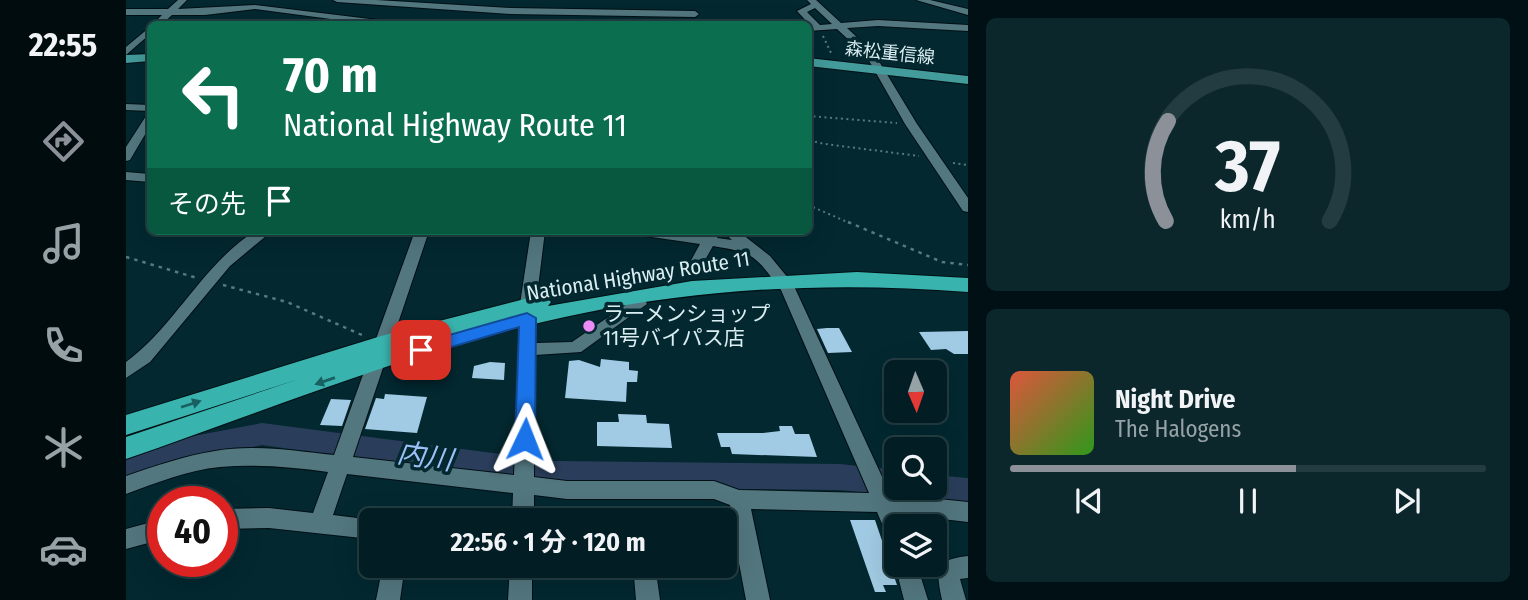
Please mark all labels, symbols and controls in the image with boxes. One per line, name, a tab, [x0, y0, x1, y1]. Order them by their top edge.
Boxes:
text: 22:55	[29, 26, 97, 64]
street label: 森松重信線	[844, 37, 936, 69]
text: 70 m	[283, 46, 378, 105]
icon: left	[168, 49, 259, 140]
text: National Highway Route 11	[283, 106, 627, 144]
icon: directions	[39, 117, 88, 166]
text: 37	[1214, 123, 1281, 210]
icon: arrive	[260, 182, 298, 220]
text: その先	[168, 189, 246, 220]
text: km/h	[1220, 204, 1276, 234]
icon: music	[39, 219, 88, 268]
street label: National Highway Route 11	[525, 246, 751, 306]
place label: ラーメンショップ 11号バイパス店	[603, 301, 770, 351]
marker: ラーメンショップ 11号バイパス店	[581, 318, 597, 334]
pin	[391, 320, 451, 380]
icon: phone	[39, 321, 88, 370]
icon: arrive	[402, 331, 440, 369]
north arrow	[884, 360, 947, 424]
map controls	[884, 360, 947, 577]
one-way arrow	[314, 376, 335, 387]
text: Night Drive	[1115, 384, 1235, 415]
one-way arrow	[181, 399, 202, 409]
position arrow	[488, 402, 562, 476]
text: The Halogens	[1115, 415, 1241, 443]
icon: climate	[39, 423, 88, 472]
water label: 内川	[395, 436, 458, 477]
button: search	[884, 437, 947, 500]
icon: previous	[1070, 482, 1108, 520]
icon: pause	[1229, 482, 1267, 520]
icon: next	[1388, 482, 1426, 520]
speed limit sign: 40	[147, 486, 238, 577]
button: layers	[884, 514, 947, 577]
icon: car	[39, 525, 88, 574]
text: 22:56 · 1 分 · 120 m	[450, 527, 646, 558]

